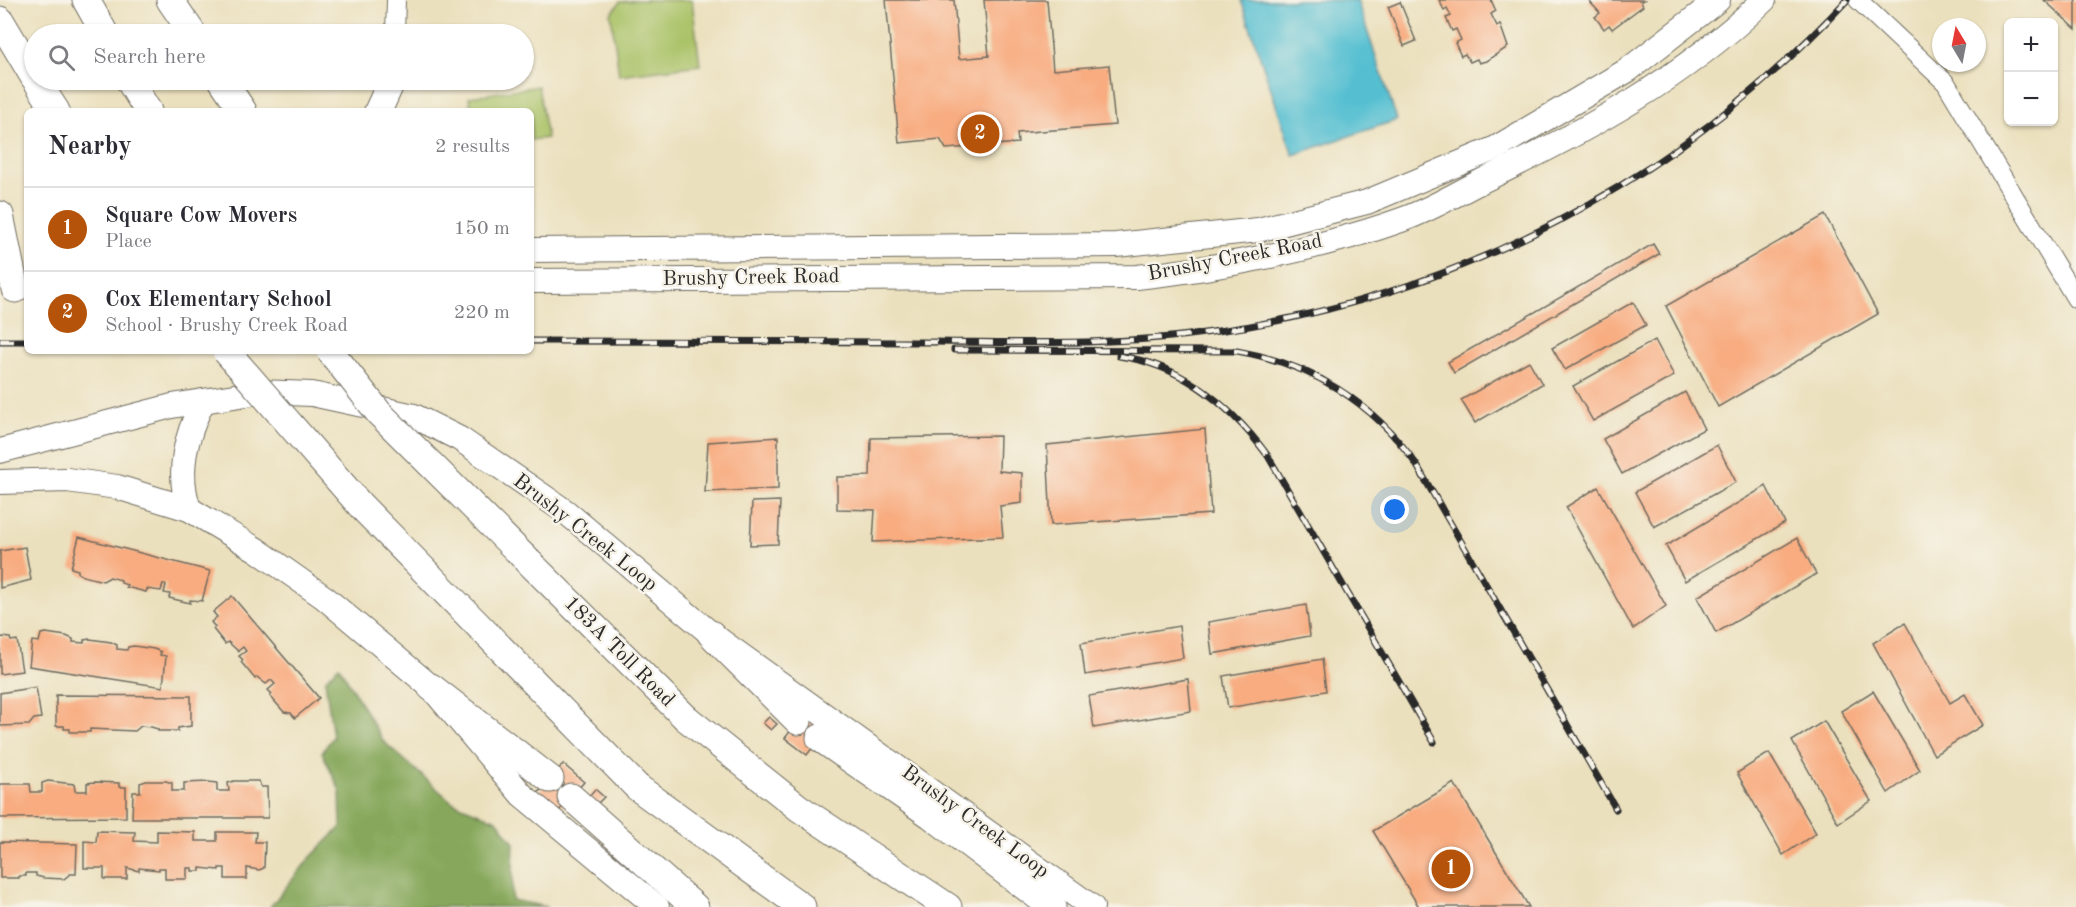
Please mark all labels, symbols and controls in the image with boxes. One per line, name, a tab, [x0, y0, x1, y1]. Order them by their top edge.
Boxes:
north arrow	[1932, 18, 1986, 72]
map controls	[2004, 18, 2058, 126]
button: +	[2004, 18, 2058, 72]
search box	[24, 24, 534, 90]
icon: search	[45, 41, 78, 74]
text: Search here	[93, 46, 206, 68]
button: −	[2004, 72, 2058, 126]
pin: 2	[960, 112, 1000, 156]
text: Nearby	[48, 134, 132, 160]
text: 2 results	[435, 137, 510, 157]
text: Square Cow Movers	[105, 205, 297, 227]
text: 1	[62, 219, 73, 239]
text: 150 m	[454, 219, 510, 239]
street label: Brushy Creek Road	[1146, 231, 1324, 285]
text: Place	[105, 232, 152, 252]
street label: Brushy Creek Road	[662, 266, 840, 290]
text: Cox Elementary School	[105, 289, 332, 311]
text: 2	[62, 303, 73, 323]
text: 220 m	[454, 303, 510, 323]
text: School · Brushy Creek Road	[105, 316, 348, 336]
street label: Brushy Creek Loop	[509, 470, 661, 596]
your location	[1380, 495, 1409, 524]
street label: 183A Toll Road	[560, 593, 678, 711]
street label: Brushy Creek Loop	[897, 762, 1053, 882]
pin: 1	[1432, 846, 1470, 892]

